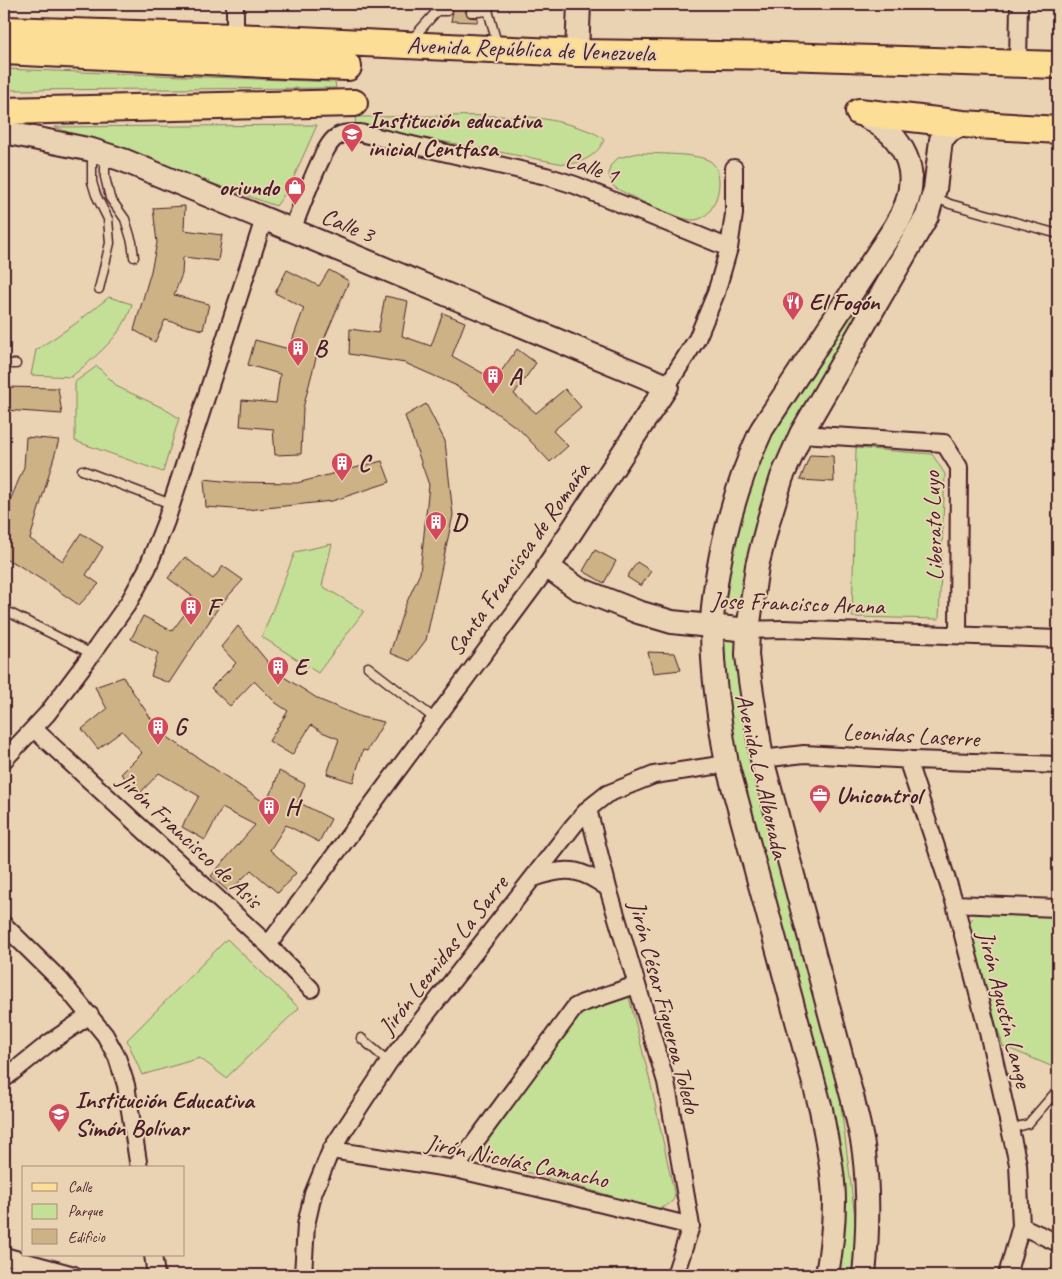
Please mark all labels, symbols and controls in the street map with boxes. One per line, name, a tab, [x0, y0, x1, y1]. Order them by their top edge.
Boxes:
street label: Avenida República de Venezuela	[406, 30, 657, 68]
place label: Institución educativa inicial Centfasa	[368, 105, 544, 163]
school or university icon: Institución educativa inicial Centfasa	[340, 122, 364, 153]
street label: Calle 1	[561, 144, 624, 191]
place label: oriundo	[219, 172, 281, 202]
shop icon: oriundo	[283, 175, 307, 206]
street label: Calle 3	[317, 201, 381, 250]
place label: El Fogón	[809, 287, 880, 317]
restaurant icon: El Fogón	[781, 290, 805, 321]
place label: B	[314, 333, 329, 363]
building icon: B	[286, 336, 310, 367]
place label: A	[509, 361, 523, 391]
building icon: A	[481, 364, 505, 395]
place label: C	[358, 448, 373, 478]
building icon: C	[330, 451, 354, 482]
street label: Santa Francisca de Romaña	[440, 455, 597, 662]
street label: Liberato Luyo	[916, 469, 950, 581]
place label: D	[452, 507, 469, 537]
building icon: D	[424, 510, 448, 541]
street label: Jose Francisco Arana	[710, 585, 887, 621]
place label: F	[207, 592, 223, 622]
building icon: F	[179, 595, 203, 626]
place label: E	[294, 652, 310, 682]
building icon: E	[266, 655, 290, 686]
street label: Avenida La Alborada	[728, 691, 796, 863]
place label: G	[174, 712, 189, 742]
building icon: G	[146, 715, 170, 746]
street label: Leonidas Laserre	[842, 716, 982, 754]
street label: Jirón Francisco de Asis	[111, 765, 270, 916]
place label: Unicontrol	[836, 780, 926, 810]
office icon: Unicontrol	[808, 783, 832, 814]
place label: H	[285, 792, 303, 822]
building icon: H	[257, 795, 281, 826]
street label: Jirón Leonidas La Sarre	[371, 868, 516, 1041]
street label: Jirón César Figueroa Toledo	[622, 897, 708, 1118]
street label: Jirón Agustín Lange	[971, 927, 1039, 1093]
place label: Institución Educativa Simón Bolívar	[75, 1085, 256, 1143]
school or university icon: Institución Educativa Simón Bolívar	[47, 1102, 71, 1133]
street label: Jirón Nicolás Camacho	[422, 1127, 612, 1195]
legend	[22, 1166, 185, 1256]
text: Calle	[68, 1178, 93, 1197]
text: Parque	[68, 1202, 104, 1221]
text: Edificio	[68, 1228, 106, 1247]

